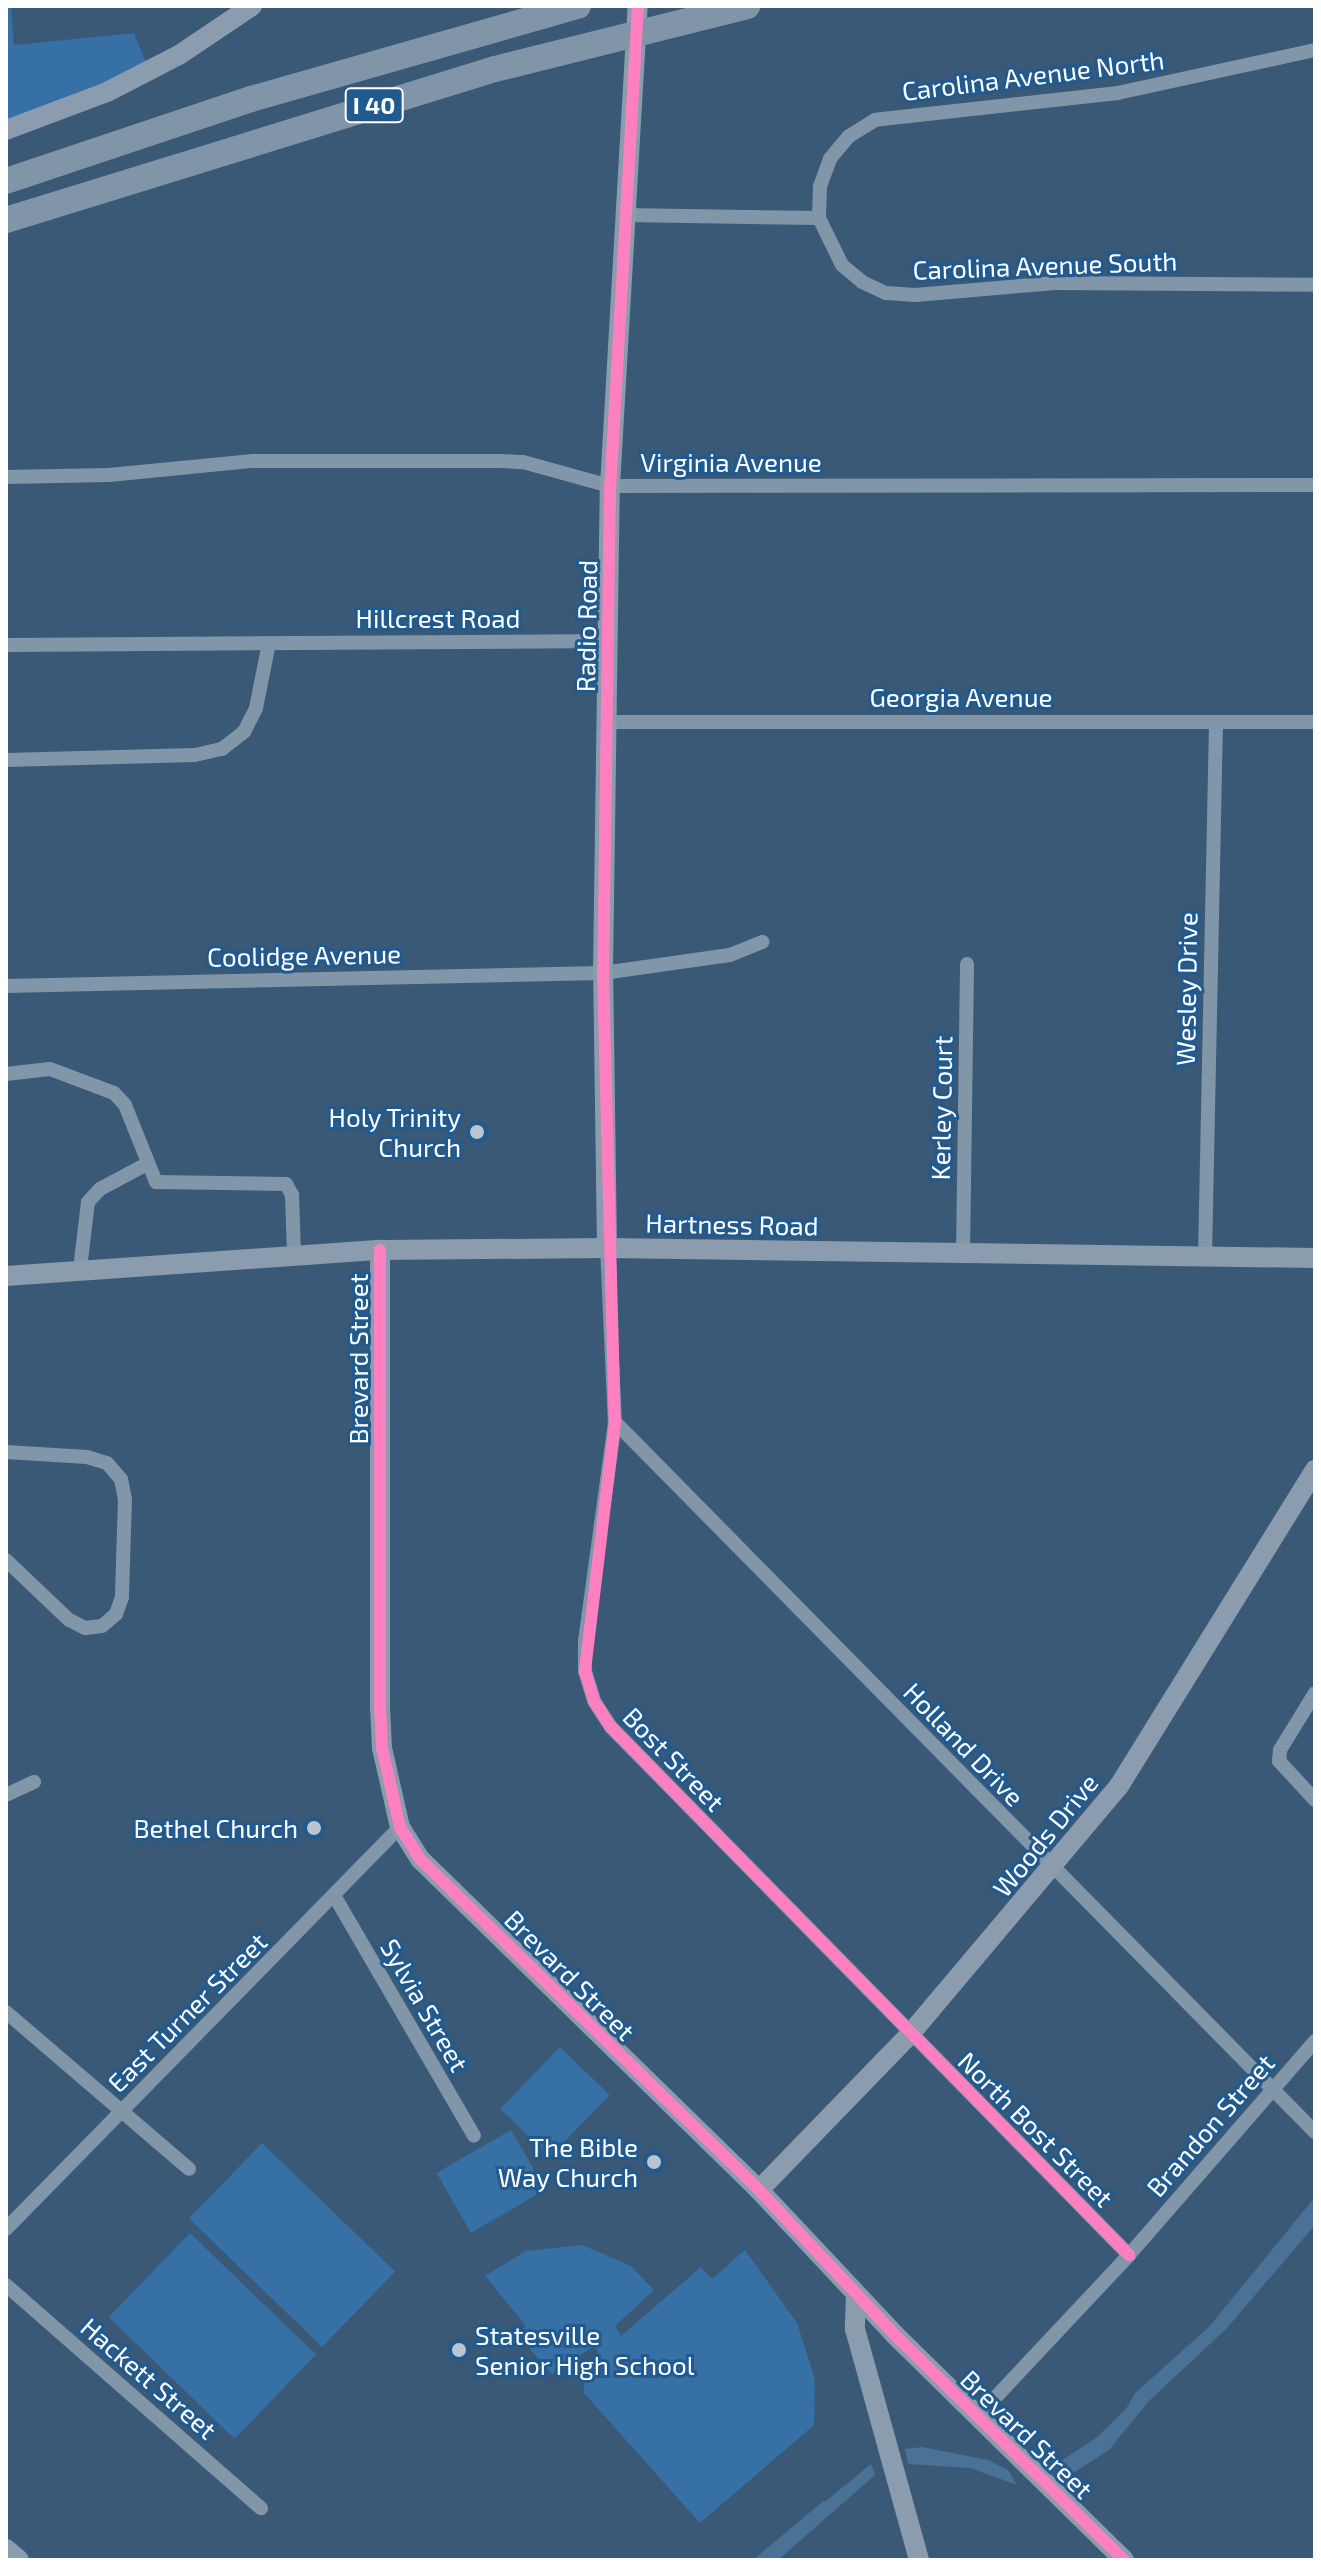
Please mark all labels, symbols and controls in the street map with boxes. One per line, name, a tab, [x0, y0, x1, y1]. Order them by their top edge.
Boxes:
street label: Carolina Avenue North	[900, 43, 1166, 107]
road number: I 40	[344, 85, 404, 125]
street label: Carolina Avenue South	[912, 245, 1178, 285]
street label: Virginia Avenue	[640, 446, 822, 478]
street label: Radio Road	[569, 560, 603, 692]
street label: Hillcrest Road	[356, 602, 520, 634]
street label: Georgia Avenue	[869, 681, 1053, 713]
street label: Wesley Drive	[1169, 912, 1203, 1066]
street label: Coolidge Avenue	[206, 938, 402, 972]
street label: Kerley Court	[924, 1035, 958, 1181]
place label: Holy Trinity Church	[327, 1101, 461, 1162]
marker: Holy Trinity Church	[468, 1123, 486, 1141]
street label: Hartness Road	[645, 1207, 819, 1241]
street label: Brevard Street	[342, 1273, 374, 1445]
street label: Holland Drive	[897, 1676, 1031, 1812]
street label: Bost Street	[617, 1701, 731, 1817]
street label: Woods Drive	[986, 1767, 1104, 1903]
place label: Bethel Church	[133, 1812, 298, 1844]
marker: Bethel Church	[305, 1819, 323, 1837]
street label: Brevard Street	[498, 1903, 642, 2047]
street label: East Turner Street	[101, 1926, 273, 2098]
street label: Sylvia Street	[375, 1933, 475, 2077]
street label: North Bost Street	[952, 2045, 1120, 2213]
street label: Brandon Street	[1140, 2047, 1280, 2203]
place label: The Bible Way Church	[497, 2131, 638, 2192]
marker: The Bible Way Church	[645, 2153, 663, 2171]
street label: Hackett Street	[75, 2311, 223, 2445]
place label: Statesville Senior High School	[475, 2319, 695, 2380]
marker: Statesville Senior High School	[450, 2341, 468, 2359]
street label: Brevard Street	[955, 2363, 1099, 2505]

